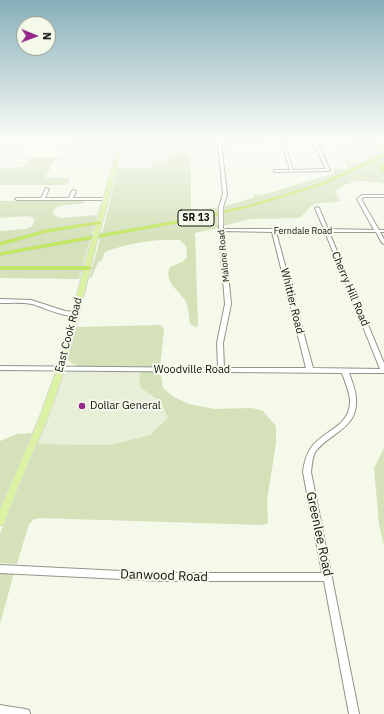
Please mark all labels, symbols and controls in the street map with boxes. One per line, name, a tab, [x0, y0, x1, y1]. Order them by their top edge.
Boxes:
north arrow	[16, 16, 56, 56]
text: N	[40, 32, 54, 40]
road number: SR 13	[178, 210, 214, 226]
street label: Ferndale Road	[274, 226, 332, 236]
street label: Malone Road	[216, 229, 232, 283]
street label: Cherry Hill Road	[328, 250, 372, 328]
street label: Whittier Road	[277, 267, 307, 335]
street label: East Cook Road	[53, 296, 85, 374]
street label: Woodville Road	[154, 363, 230, 377]
place label: Dollar General	[90, 399, 161, 413]
marker: Dollar General	[77, 401, 87, 411]
street label: Greenlee Road	[302, 490, 336, 578]
street label: Danwood Road	[120, 567, 208, 585]

